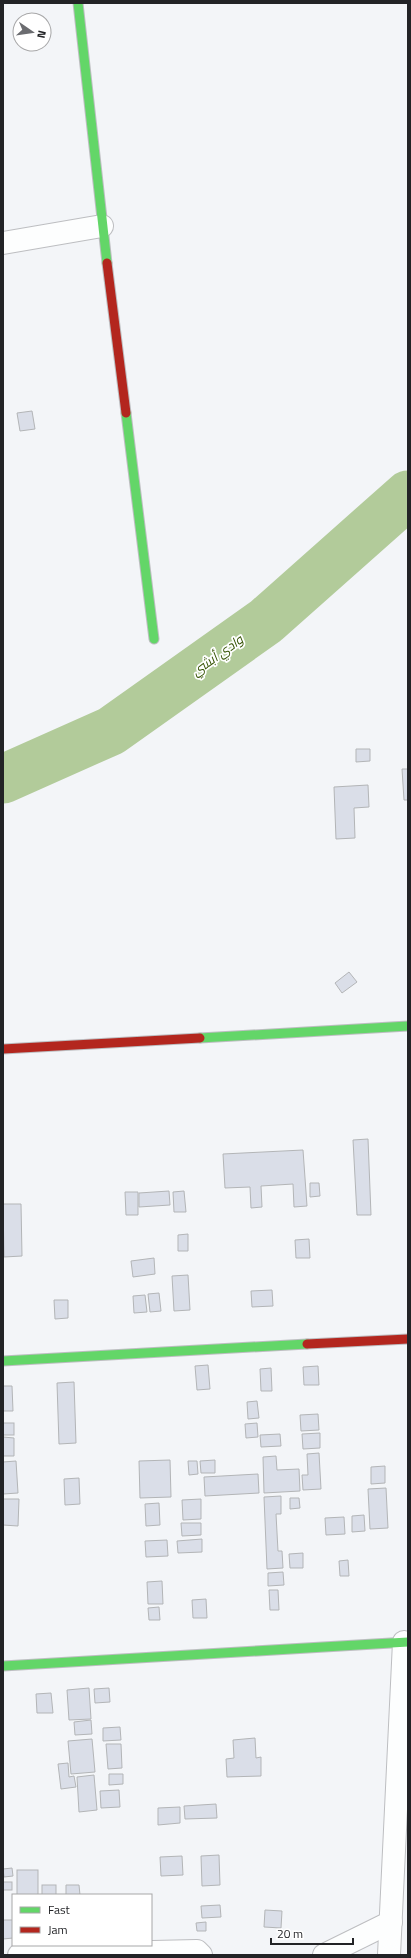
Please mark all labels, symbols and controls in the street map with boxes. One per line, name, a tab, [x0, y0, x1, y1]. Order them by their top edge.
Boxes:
north arrow	[12, 12, 52, 52]
text: N	[33, 29, 50, 40]
water label: وادي أبشي	[187, 629, 248, 681]
legend	[12, 1894, 152, 1946]
text: Fast	[48, 1900, 71, 1919]
text: Jam	[48, 1920, 68, 1939]
scale bar	[271, 1920, 353, 1946]
text: 20 m	[277, 1924, 303, 1943]

